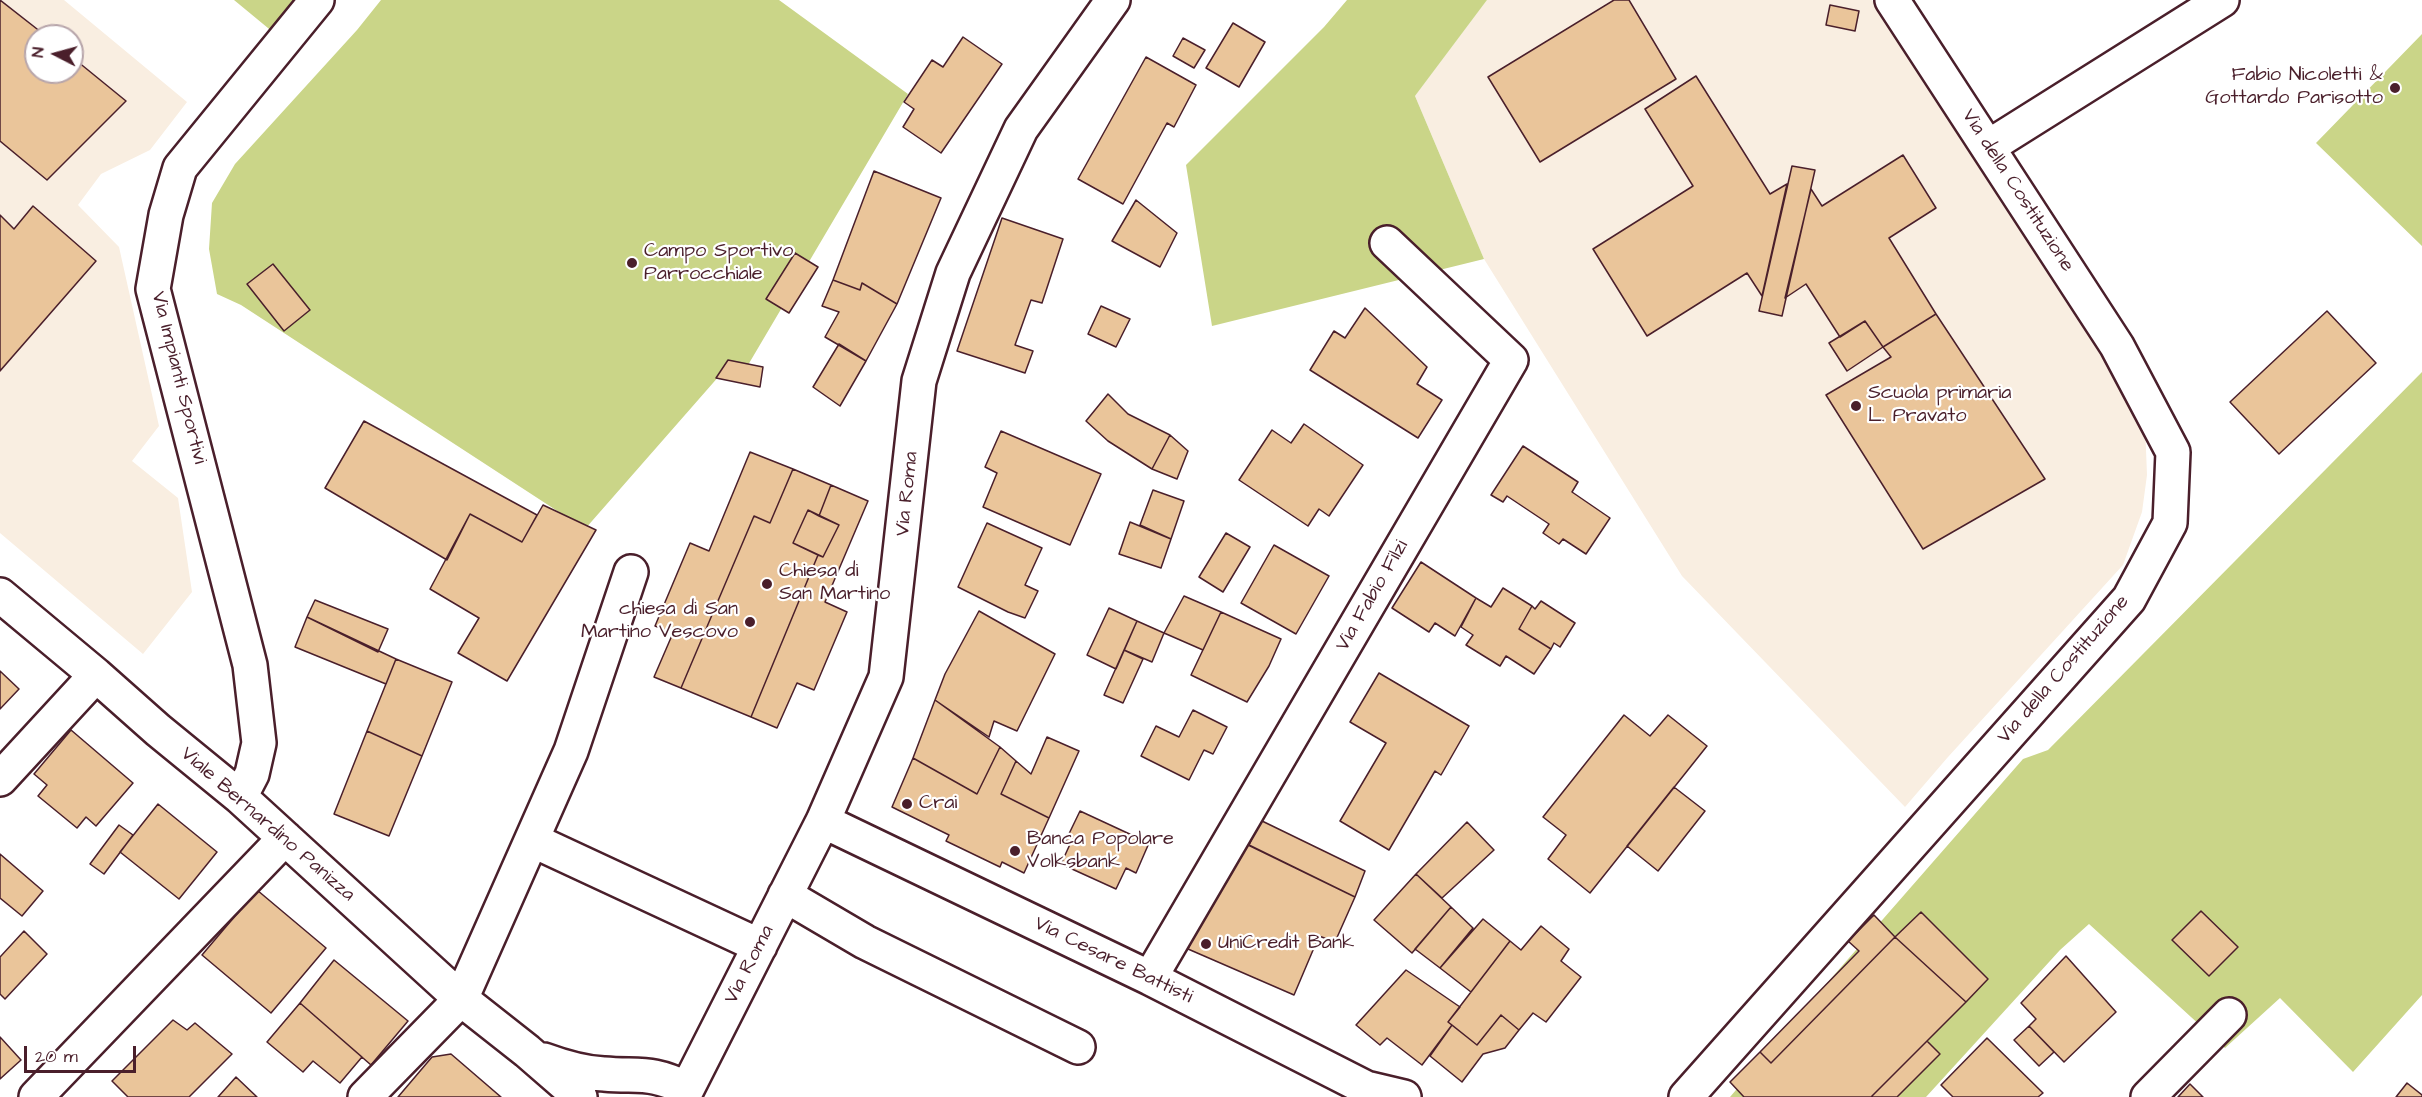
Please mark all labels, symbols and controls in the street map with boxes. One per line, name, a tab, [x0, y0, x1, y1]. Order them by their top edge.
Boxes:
north arrow	[24, 24, 84, 84]
text: N	[27, 46, 50, 58]
place label: Fabio Nicoletti & Gottardo Parisotto	[2205, 64, 2383, 111]
marker: Fabio Nicoletti & Gottardo Parisotto	[2388, 81, 2402, 95]
street label: Via della Costituzione	[1955, 105, 2079, 277]
place label: Campo Sportivo Parrocchiale	[644, 240, 793, 287]
marker: Campo Sportivo Parrocchiale	[625, 256, 639, 270]
street label: Via Impianti Sportivi	[145, 289, 211, 467]
place label: Scuola primaria L. Pravato	[1868, 382, 2011, 429]
marker: Scuola primaria L. Pravato	[1849, 399, 1863, 413]
street label: Via Roma	[892, 450, 924, 538]
street label: Via Fabio Filzi	[1332, 536, 1414, 656]
place label: Chiesa di San Martino	[779, 560, 890, 607]
marker: Chiesa di San Martino	[760, 577, 774, 591]
street label: Via della Costituzione	[1993, 591, 2135, 749]
place label: chiesa di San Martino Vescovo	[581, 598, 738, 645]
marker: chiesa di San Martino Vescovo	[743, 615, 757, 629]
street label: Viale Bernardino Panizza	[175, 743, 359, 907]
place label: Crai	[919, 792, 957, 816]
marker: Crai	[900, 797, 914, 811]
place label: Banca Popolare Volksbank	[1027, 828, 1174, 875]
marker: Banca Popolare Volksbank	[1008, 844, 1022, 858]
street label: Via Cesare Battisti	[1030, 912, 1196, 1010]
street label: Via Roma	[720, 922, 780, 1008]
place label: UniCredit Bank	[1218, 932, 1354, 956]
marker: UniCredit Bank	[1199, 937, 1213, 951]
scale bar	[27, 1034, 140, 1072]
text: 20 m	[35, 1044, 78, 1069]

